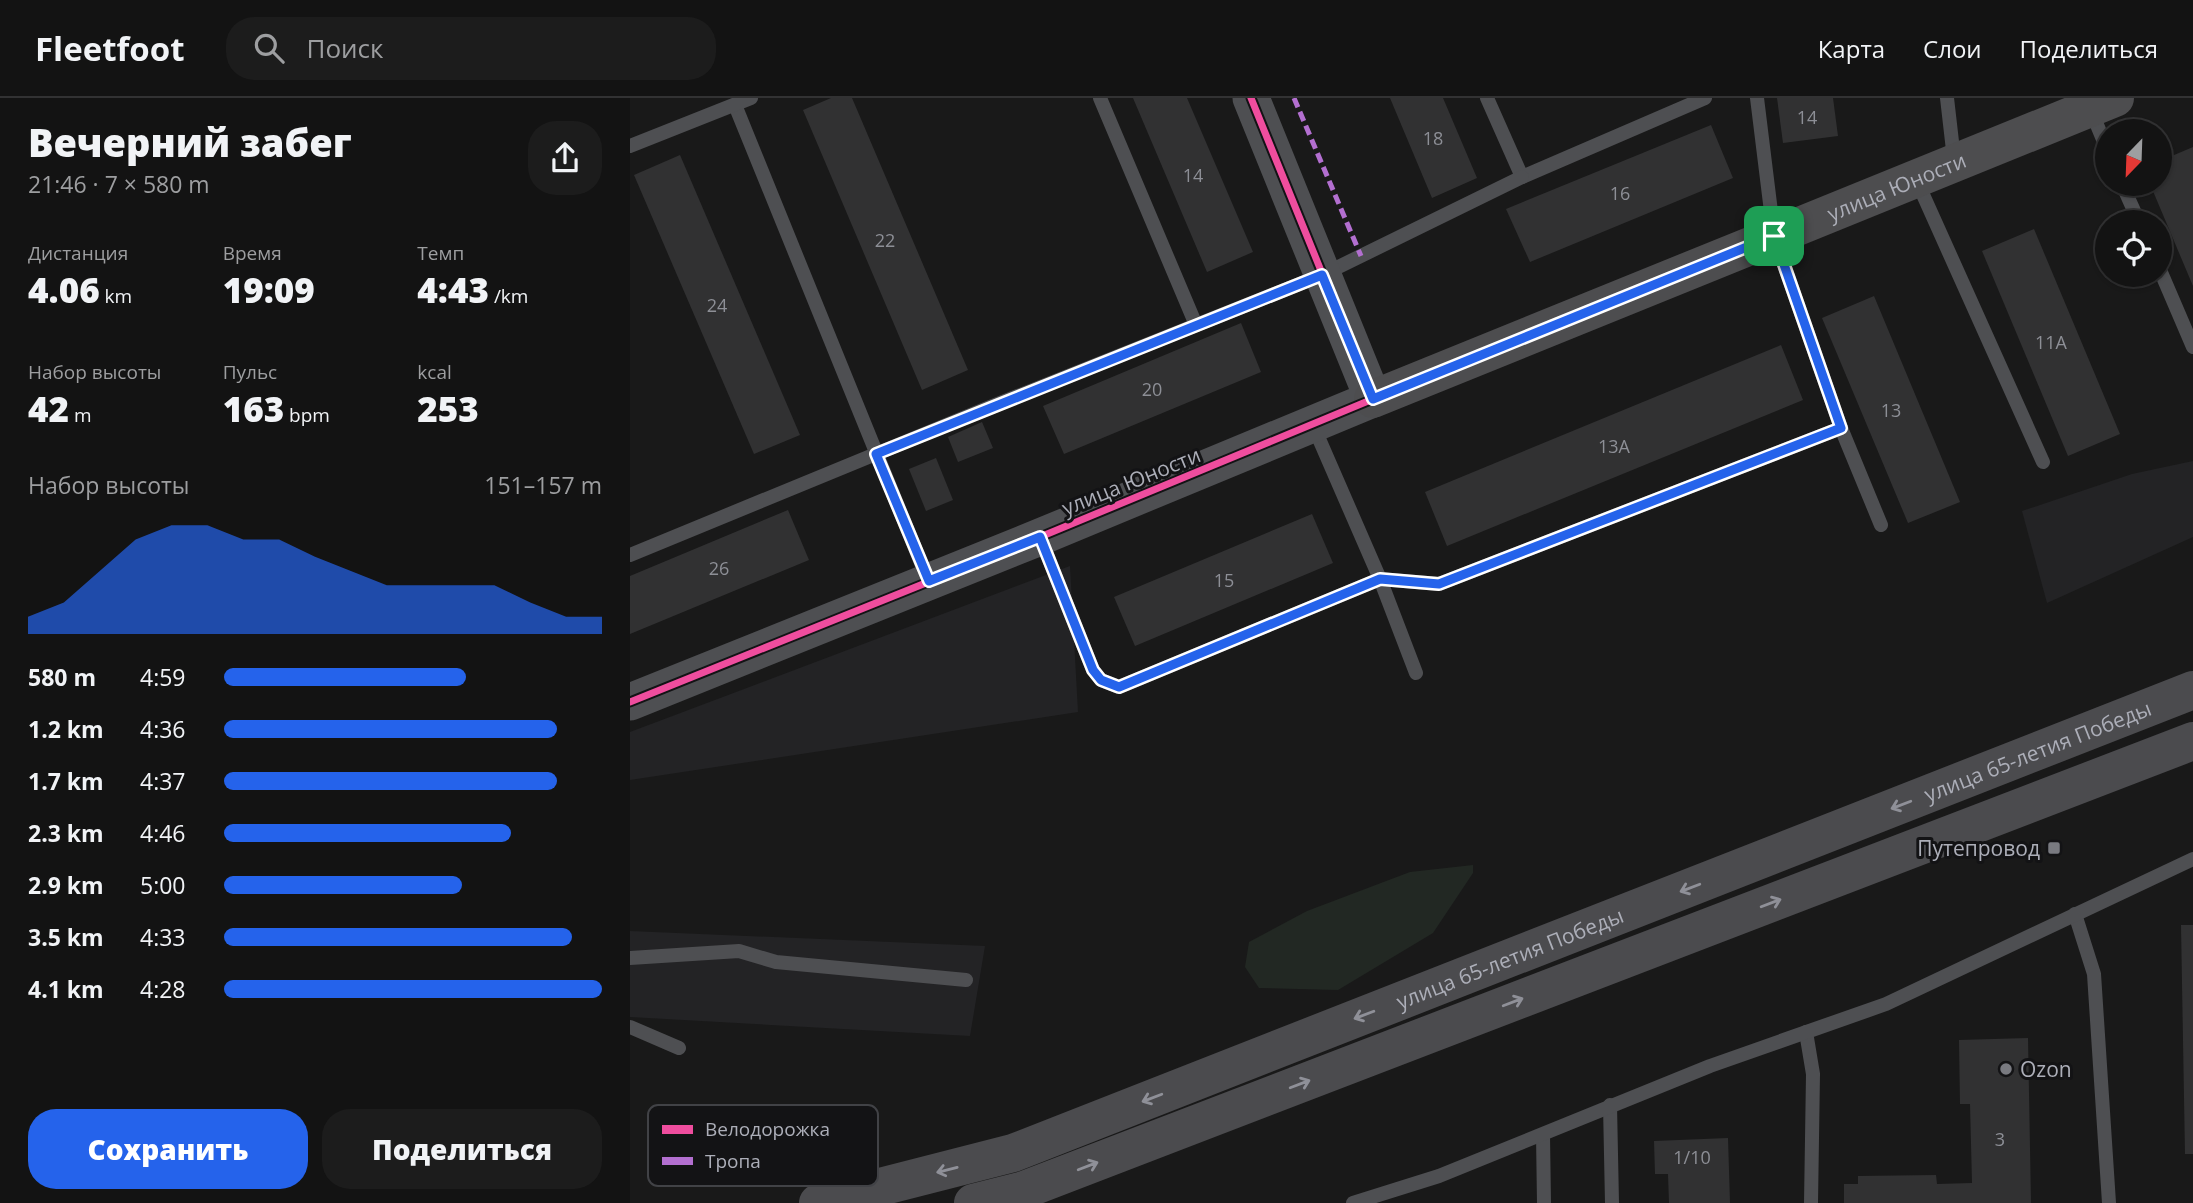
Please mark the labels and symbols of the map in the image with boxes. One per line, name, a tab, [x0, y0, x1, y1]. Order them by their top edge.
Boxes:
house number: 14	[1797, 105, 1817, 129]
north arrow	[2095, 119, 2172, 196]
house number: 18	[1423, 126, 1443, 150]
street label: улица Юности	[1823, 146, 1970, 227]
house number: 14	[1183, 163, 1203, 187]
house number: 16	[1610, 181, 1630, 205]
pin	[1744, 206, 1804, 266]
house number: 22	[875, 228, 895, 252]
house number: 24	[707, 293, 727, 317]
house number: 11А	[2035, 330, 2068, 354]
house number: 20	[1142, 377, 1162, 401]
house number: 13	[1881, 398, 1901, 422]
house number: 13А	[1598, 434, 1631, 458]
street label: улица Юности	[1057, 440, 1205, 522]
house number: 26	[709, 556, 729, 580]
house number: 15	[1214, 568, 1234, 592]
street label: улица 65-летия Победы	[1920, 694, 2155, 808]
one-way arrow	[1891, 799, 1913, 812]
place label: Путепровод	[1917, 834, 2040, 862]
marker: Путепровод	[2046, 840, 2062, 856]
one-way arrow	[1679, 882, 1701, 895]
one-way arrow	[1759, 896, 1781, 909]
street label: улица 65-летия Победы	[1392, 901, 1627, 1015]
one-way arrow	[1501, 995, 1523, 1008]
one-way arrow	[1353, 1010, 1375, 1023]
place label: Ozon	[2020, 1055, 2072, 1083]
marker: Ozon	[1998, 1061, 2014, 1077]
one-way arrow	[1289, 1077, 1311, 1089]
one-way arrow	[1141, 1093, 1163, 1106]
legend	[648, 1105, 878, 1186]
text: Велодорожка	[705, 1116, 830, 1142]
house number: 3	[1995, 1127, 2005, 1151]
house number: 1/10	[1673, 1145, 1711, 1169]
text: Тропа	[705, 1148, 761, 1174]
one-way arrow	[1076, 1158, 1098, 1171]
one-way arrow	[936, 1164, 959, 1177]

